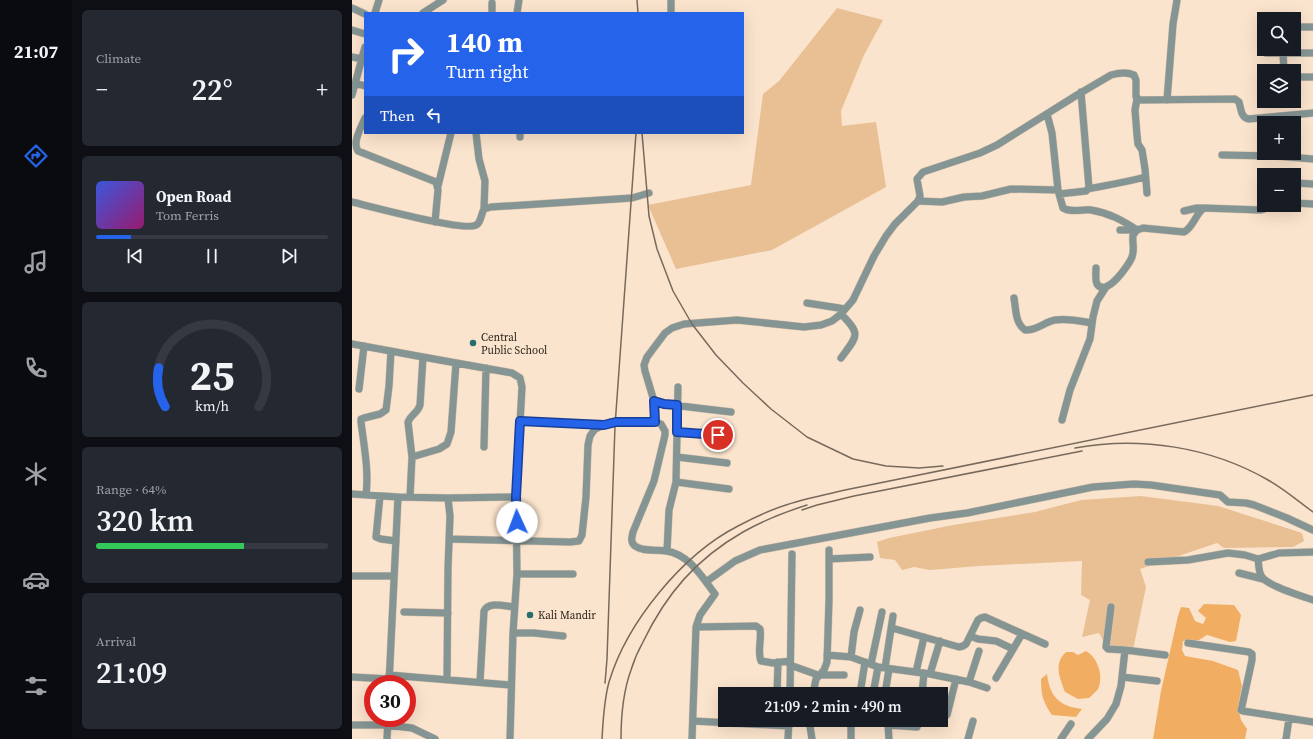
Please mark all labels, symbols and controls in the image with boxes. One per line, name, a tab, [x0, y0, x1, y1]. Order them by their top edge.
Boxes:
map controls	[1257, 12, 1301, 212]
button: search	[1257, 12, 1301, 56]
text: 140 m	[446, 23, 523, 61]
icon: right	[380, 28, 432, 80]
text: 21:07	[14, 39, 58, 64]
text: Climate	[96, 50, 141, 67]
text: Turn right	[446, 59, 528, 84]
button: layers	[1257, 64, 1301, 108]
text: 22°	[191, 69, 233, 110]
text: −	[96, 74, 108, 104]
text: +	[316, 74, 328, 104]
icon: left	[423, 104, 445, 126]
text: Then	[380, 105, 415, 126]
button: +	[1257, 116, 1301, 160]
icon: directions	[22, 142, 50, 170]
button: −	[1257, 168, 1301, 212]
text: Open Road	[156, 186, 231, 207]
text: Tom Ferris	[156, 207, 219, 224]
icon: previous	[124, 245, 146, 267]
icon: pause	[201, 245, 223, 267]
icon: next	[278, 245, 300, 267]
icon: music	[22, 248, 50, 276]
place label: Central Public School	[481, 330, 547, 358]
marker: Central Public School	[468, 338, 478, 348]
text: 25	[189, 347, 235, 404]
icon: phone	[22, 354, 50, 382]
text: km/h	[195, 396, 229, 416]
pin	[701, 418, 735, 452]
icon: arrive	[707, 424, 729, 446]
icon: climate	[22, 460, 50, 488]
text: Range · 64%	[96, 481, 167, 498]
text: 320 km	[96, 500, 194, 541]
position arrow	[496, 501, 538, 543]
icon: car	[22, 566, 50, 594]
place label: Kali Mandir	[538, 608, 596, 623]
marker: Kali Mandir	[525, 610, 535, 620]
text: Arrival	[96, 633, 136, 650]
text: 21:09	[96, 652, 167, 693]
icon: filters	[22, 672, 50, 700]
speed limit sign: 30	[364, 675, 416, 727]
text: 21:09 · 2 min · 490 m	[765, 696, 901, 717]

